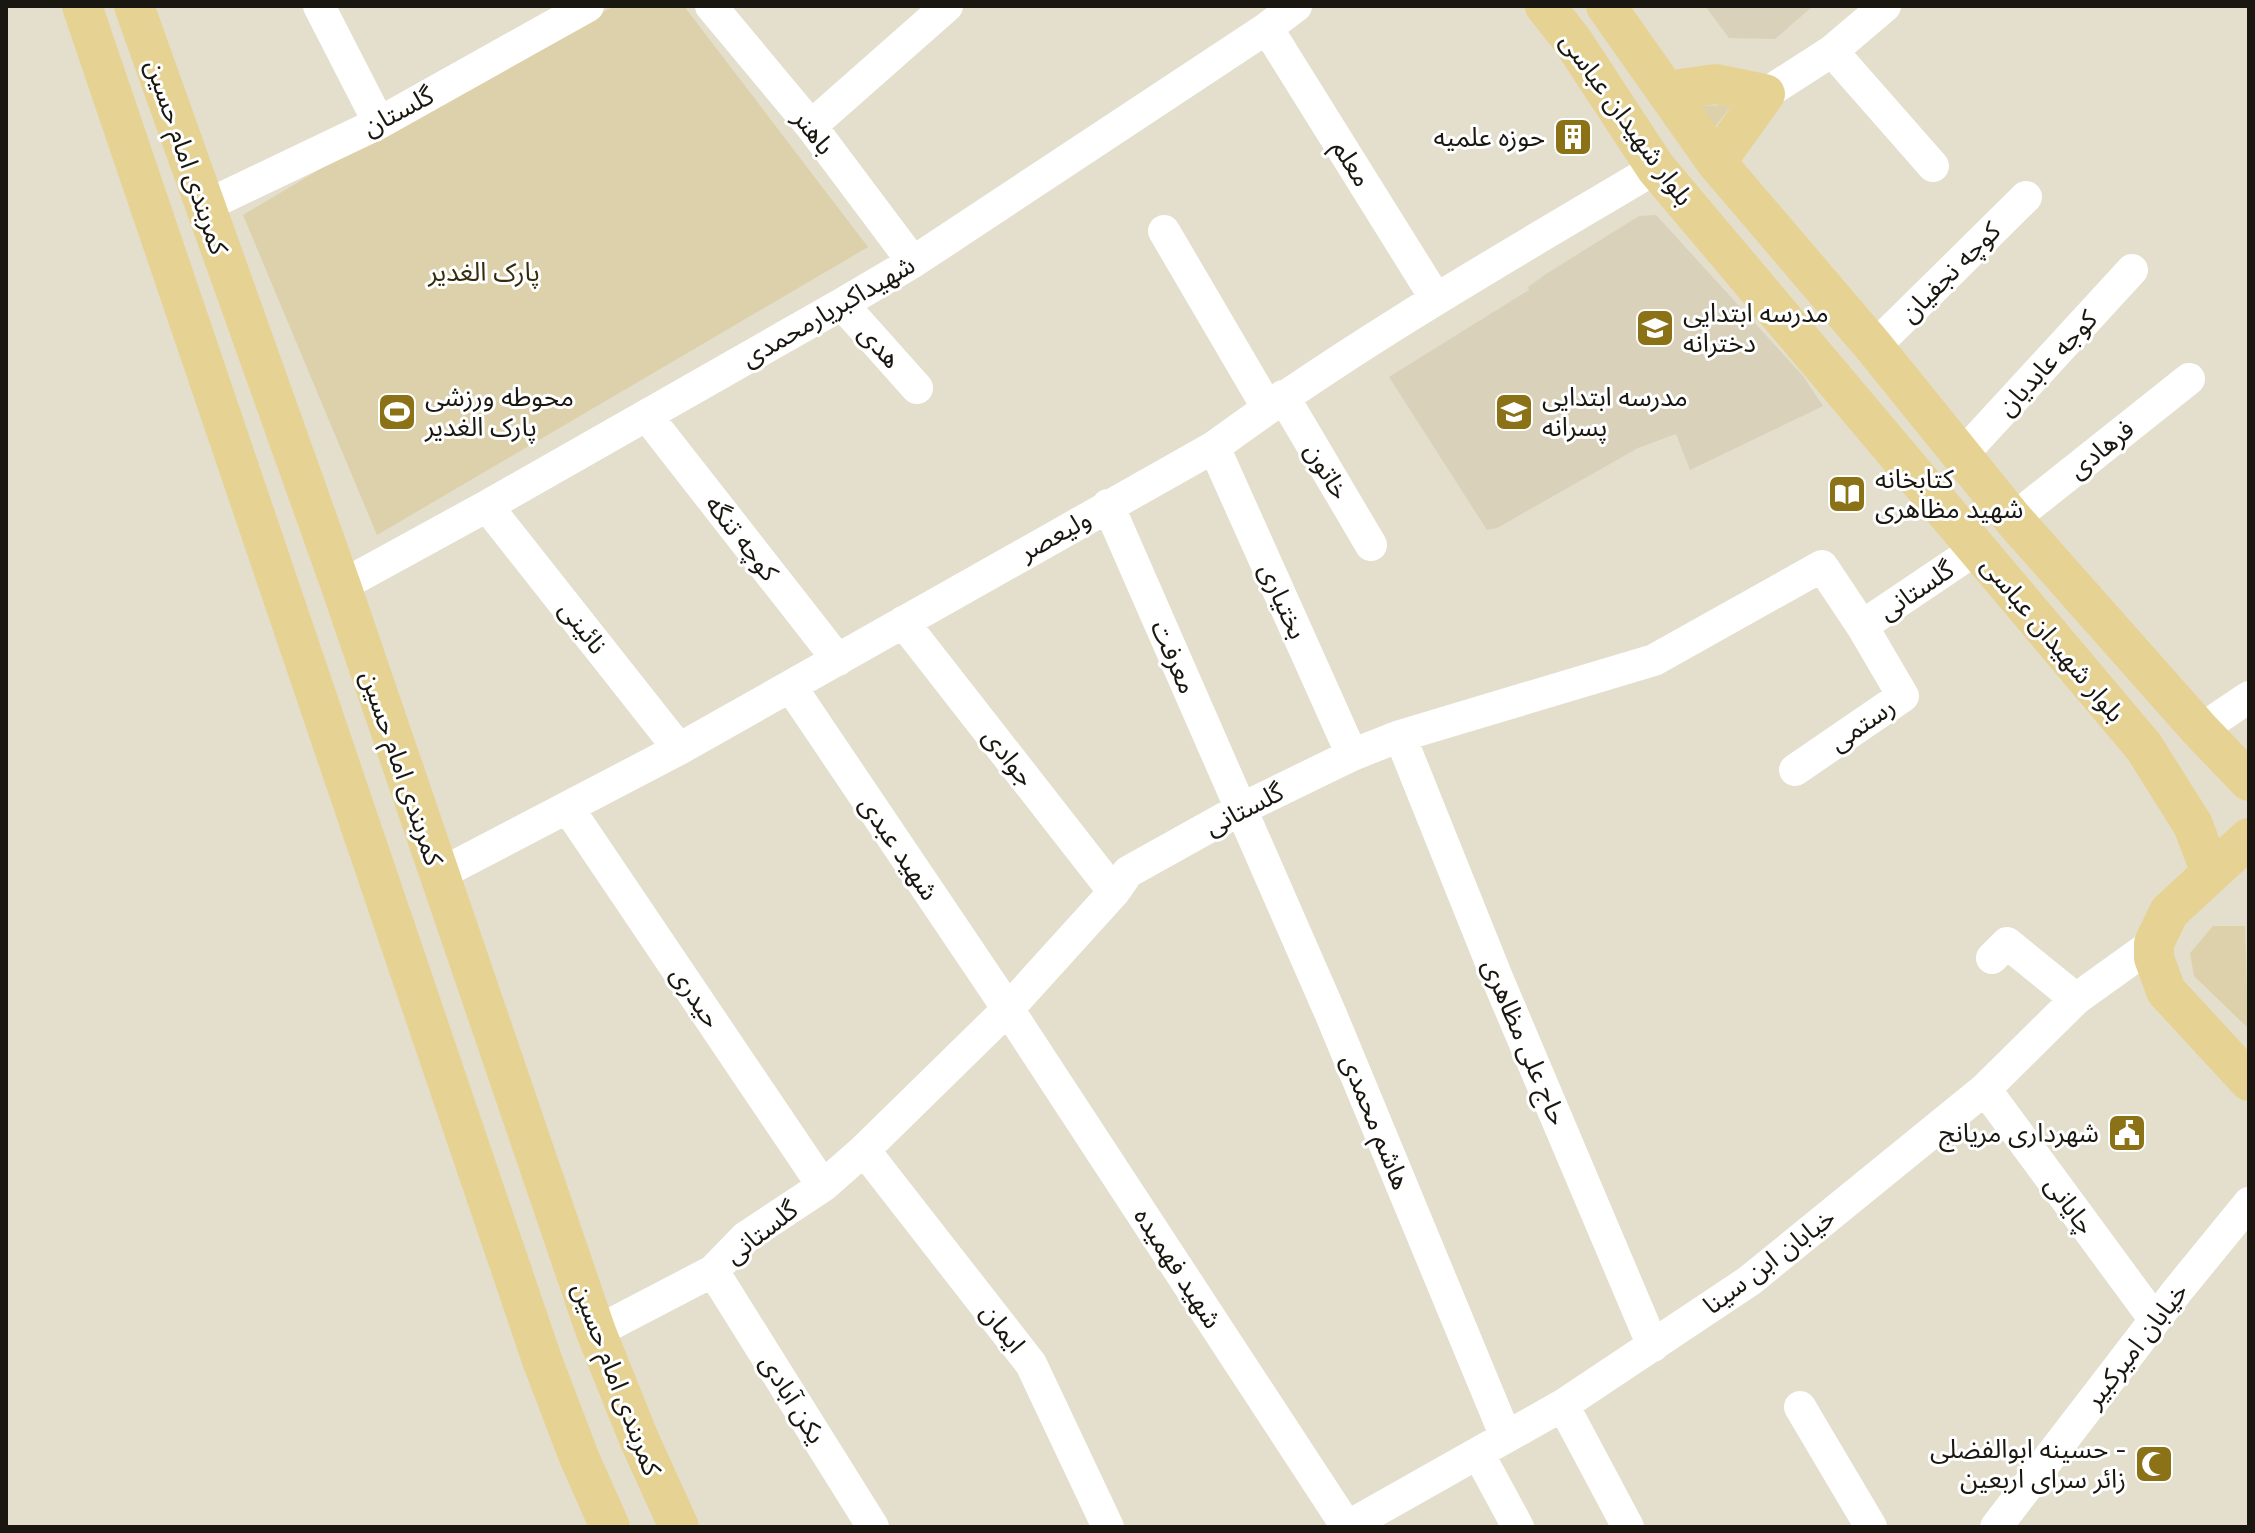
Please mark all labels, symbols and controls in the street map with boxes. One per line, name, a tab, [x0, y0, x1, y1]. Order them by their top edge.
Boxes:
street label: بلوار شهیدان عباسی	[1553, 26, 1701, 212]
street label: کمربندی امام حسین	[135, 55, 236, 260]
street label: گلستان	[357, 78, 440, 144]
street label: باهنر	[785, 102, 842, 162]
building icon: حوزه علمیه	[1552, 116, 1594, 158]
place label: حوزه علمیه	[1433, 120, 1545, 154]
street label: معلم	[1322, 133, 1380, 195]
street label: کوچه نجفیان	[1892, 214, 2008, 330]
street label: شهیداکبریارمحمدی	[735, 248, 921, 374]
park label: پارک الغدیر	[427, 255, 540, 289]
place label: مدرسه ابتدایی دخترانه	[1683, 296, 1829, 360]
street label: کوجه عابدیان	[1989, 303, 2105, 423]
school or university icon: مدرسه ابتدایی دخترانه	[1634, 307, 1676, 349]
street label: هدی	[851, 317, 909, 375]
place label: محوطه ورزشی پارک الغدیر	[424, 380, 574, 444]
place label: مدرسه ابتدایی پسرانه	[1542, 380, 1688, 444]
sports icon: محوطه ورزشی پارک الغدیر	[376, 391, 418, 433]
school or university icon: مدرسه ابتدایی پسرانه	[1493, 391, 1535, 433]
street label: فرهادی	[2061, 412, 2141, 486]
street label: خاتون	[1297, 436, 1357, 506]
place label: کتابخانه شهید مظاهری	[1875, 462, 2023, 526]
library icon: کتابخانه شهید مظاهری	[1826, 473, 1868, 515]
street label: کوچه تنگه	[698, 488, 786, 588]
street label: ولیعصر	[1012, 502, 1097, 569]
street label: بلوار شهیدان عباسی	[1974, 549, 2132, 729]
street label: گلستانی	[1872, 552, 1961, 628]
street label: بختیاری	[1251, 558, 1315, 644]
street label: نائینی	[551, 593, 615, 661]
street label: معرفت	[1143, 615, 1205, 699]
street label: کمربندی امام حسین	[350, 666, 451, 871]
street label: رستمی	[1822, 689, 1902, 759]
street label: جوادی	[975, 721, 1043, 793]
street label: گلستانی	[1199, 775, 1289, 843]
street label: شهید عبدی	[852, 789, 946, 907]
street label: حاج علی مظاهری	[1473, 954, 1575, 1131]
street label: حیدری	[663, 959, 729, 1035]
street label: هاشم محمدی	[1331, 1049, 1419, 1196]
public building icon: شهرداری مریانج	[2106, 1112, 2148, 1154]
place label: شهرداری مریانج	[1939, 1116, 2099, 1153]
street label: چایانی	[2037, 1169, 2103, 1241]
street label: گلستانی	[717, 1193, 805, 1271]
street label: خیابان ابن سینا	[1696, 1200, 1842, 1322]
street label: شهید فهمیده	[1126, 1201, 1230, 1335]
street label: خیابان امیرکبیر	[2076, 1275, 2196, 1415]
street label: کمربندی امام حسین	[562, 1278, 670, 1482]
street label: ایمان	[973, 1296, 1033, 1360]
street label: یکن آبادی	[752, 1348, 834, 1450]
place label: حسینه ابوالفضلی - زائر سرای اربعین	[1930, 1432, 2126, 1496]
mosque icon: حسینه ابوالفضلی - زائر سرای اربعین	[2133, 1443, 2175, 1485]

